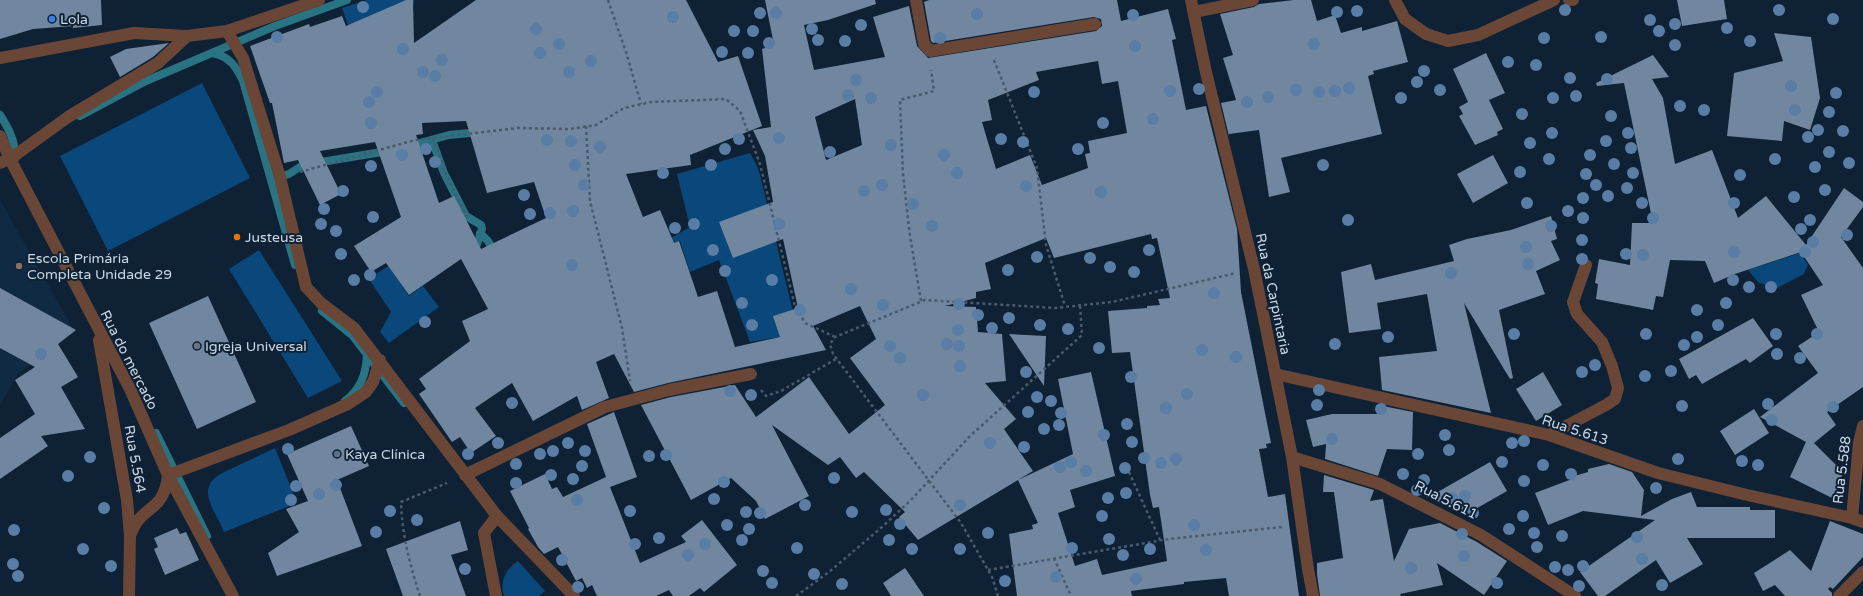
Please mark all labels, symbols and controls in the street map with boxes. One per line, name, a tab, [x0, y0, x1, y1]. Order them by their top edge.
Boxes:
place label: Lola	[60, 11, 88, 28]
marker: Lola	[47, 14, 57, 24]
place label: Justeusa	[245, 229, 303, 246]
marker: Justeusa	[232, 232, 242, 242]
street label: Rua da Carpintaria	[1252, 232, 1294, 356]
place label: Escola Primária Completa Unidade 29	[27, 250, 172, 283]
marker: Escola Primária Completa Unidade 29	[14, 261, 24, 271]
street label: Rua do mercado	[97, 307, 161, 413]
place label: Igreja Universal	[205, 338, 307, 355]
marker: Igreja Universal	[192, 341, 202, 351]
street label: Rua 5.613	[1540, 411, 1610, 449]
street label: Rua 5.564	[121, 424, 149, 494]
street label: Rua 5.588	[1829, 435, 1855, 505]
place label: Kaya Clínica	[345, 446, 425, 463]
marker: Kaya Clínica	[332, 449, 342, 459]
street label: Rua 5.611	[1412, 477, 1480, 523]

